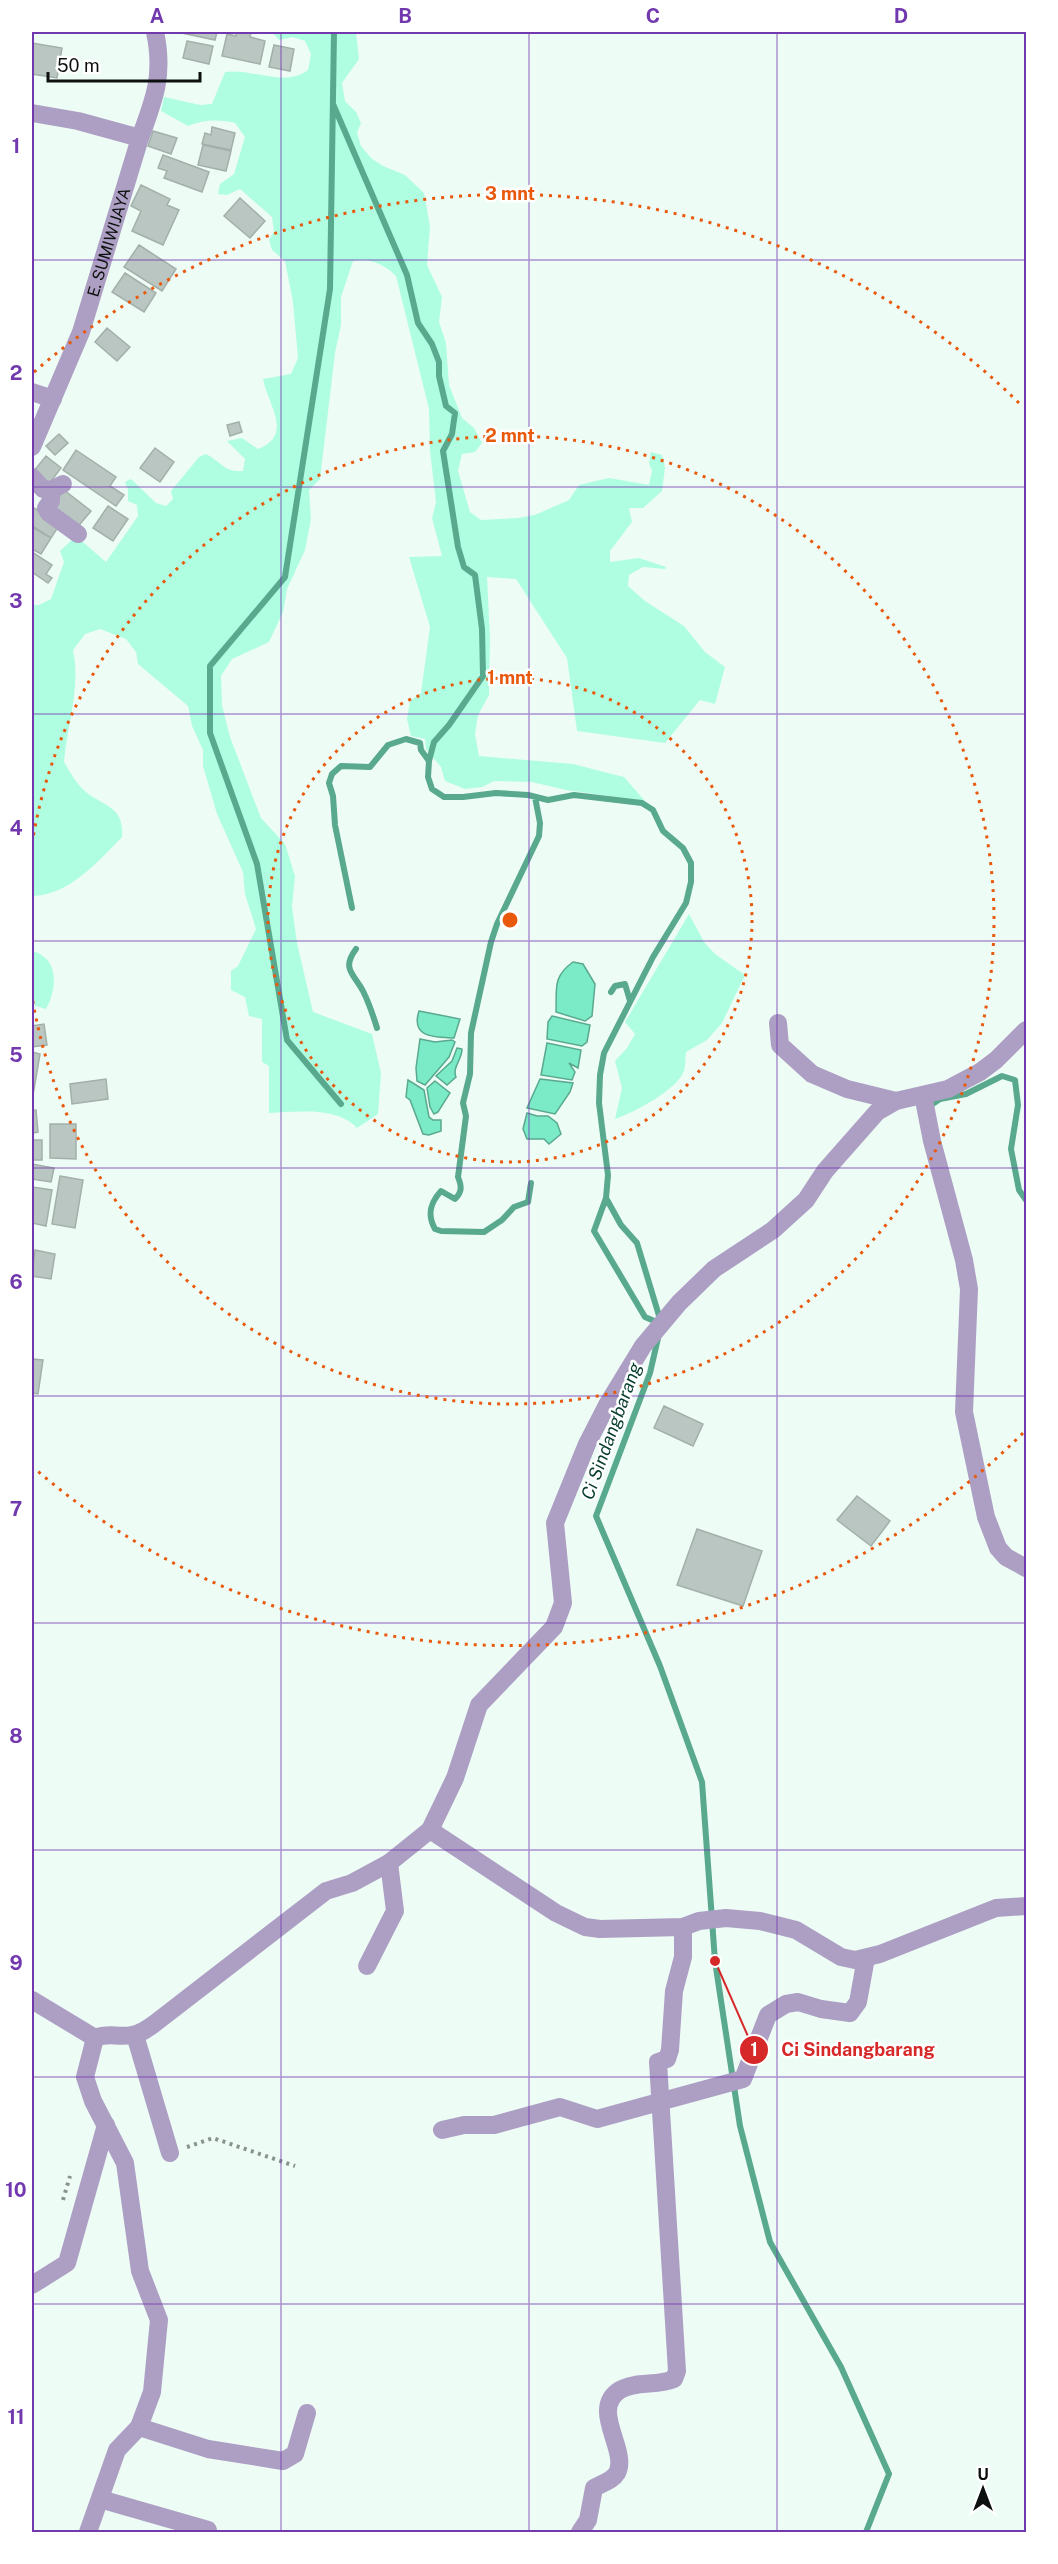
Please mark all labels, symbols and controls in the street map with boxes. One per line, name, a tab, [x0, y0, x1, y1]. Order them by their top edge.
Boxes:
text: A	[150, 4, 164, 28]
text: B	[398, 4, 412, 28]
text: C	[646, 4, 660, 28]
text: D	[894, 4, 908, 28]
scale bar	[48, 45, 200, 83]
text: 50 m	[57, 55, 100, 76]
text: 1	[12, 134, 20, 158]
text: 3 mnt	[485, 183, 535, 204]
street label: E. SUMIWIJAYA	[83, 185, 134, 299]
text: 2	[10, 361, 22, 385]
text: 2 mnt	[485, 425, 535, 446]
text: 3	[9, 589, 23, 613]
text: 1 mnt	[487, 667, 533, 688]
text: 4	[9, 816, 23, 840]
centre of rings	[500, 910, 520, 930]
text: 5	[9, 1043, 23, 1067]
text: 6	[9, 1270, 23, 1294]
water label: Ci Sindangbarang	[576, 1359, 646, 1502]
text: 7	[10, 1497, 22, 1521]
text: 8	[9, 1724, 23, 1748]
text: 9	[9, 1951, 23, 1975]
callout: Ci Sindangbarang	[739, 2032, 947, 2068]
text: 1	[750, 2039, 758, 2060]
text: Ci Sindangbarang	[781, 2039, 935, 2060]
text: 10	[5, 2178, 27, 2202]
text: 11	[7, 2405, 25, 2429]
north arrow	[953, 2459, 1013, 2519]
text: U	[977, 2465, 989, 2484]

